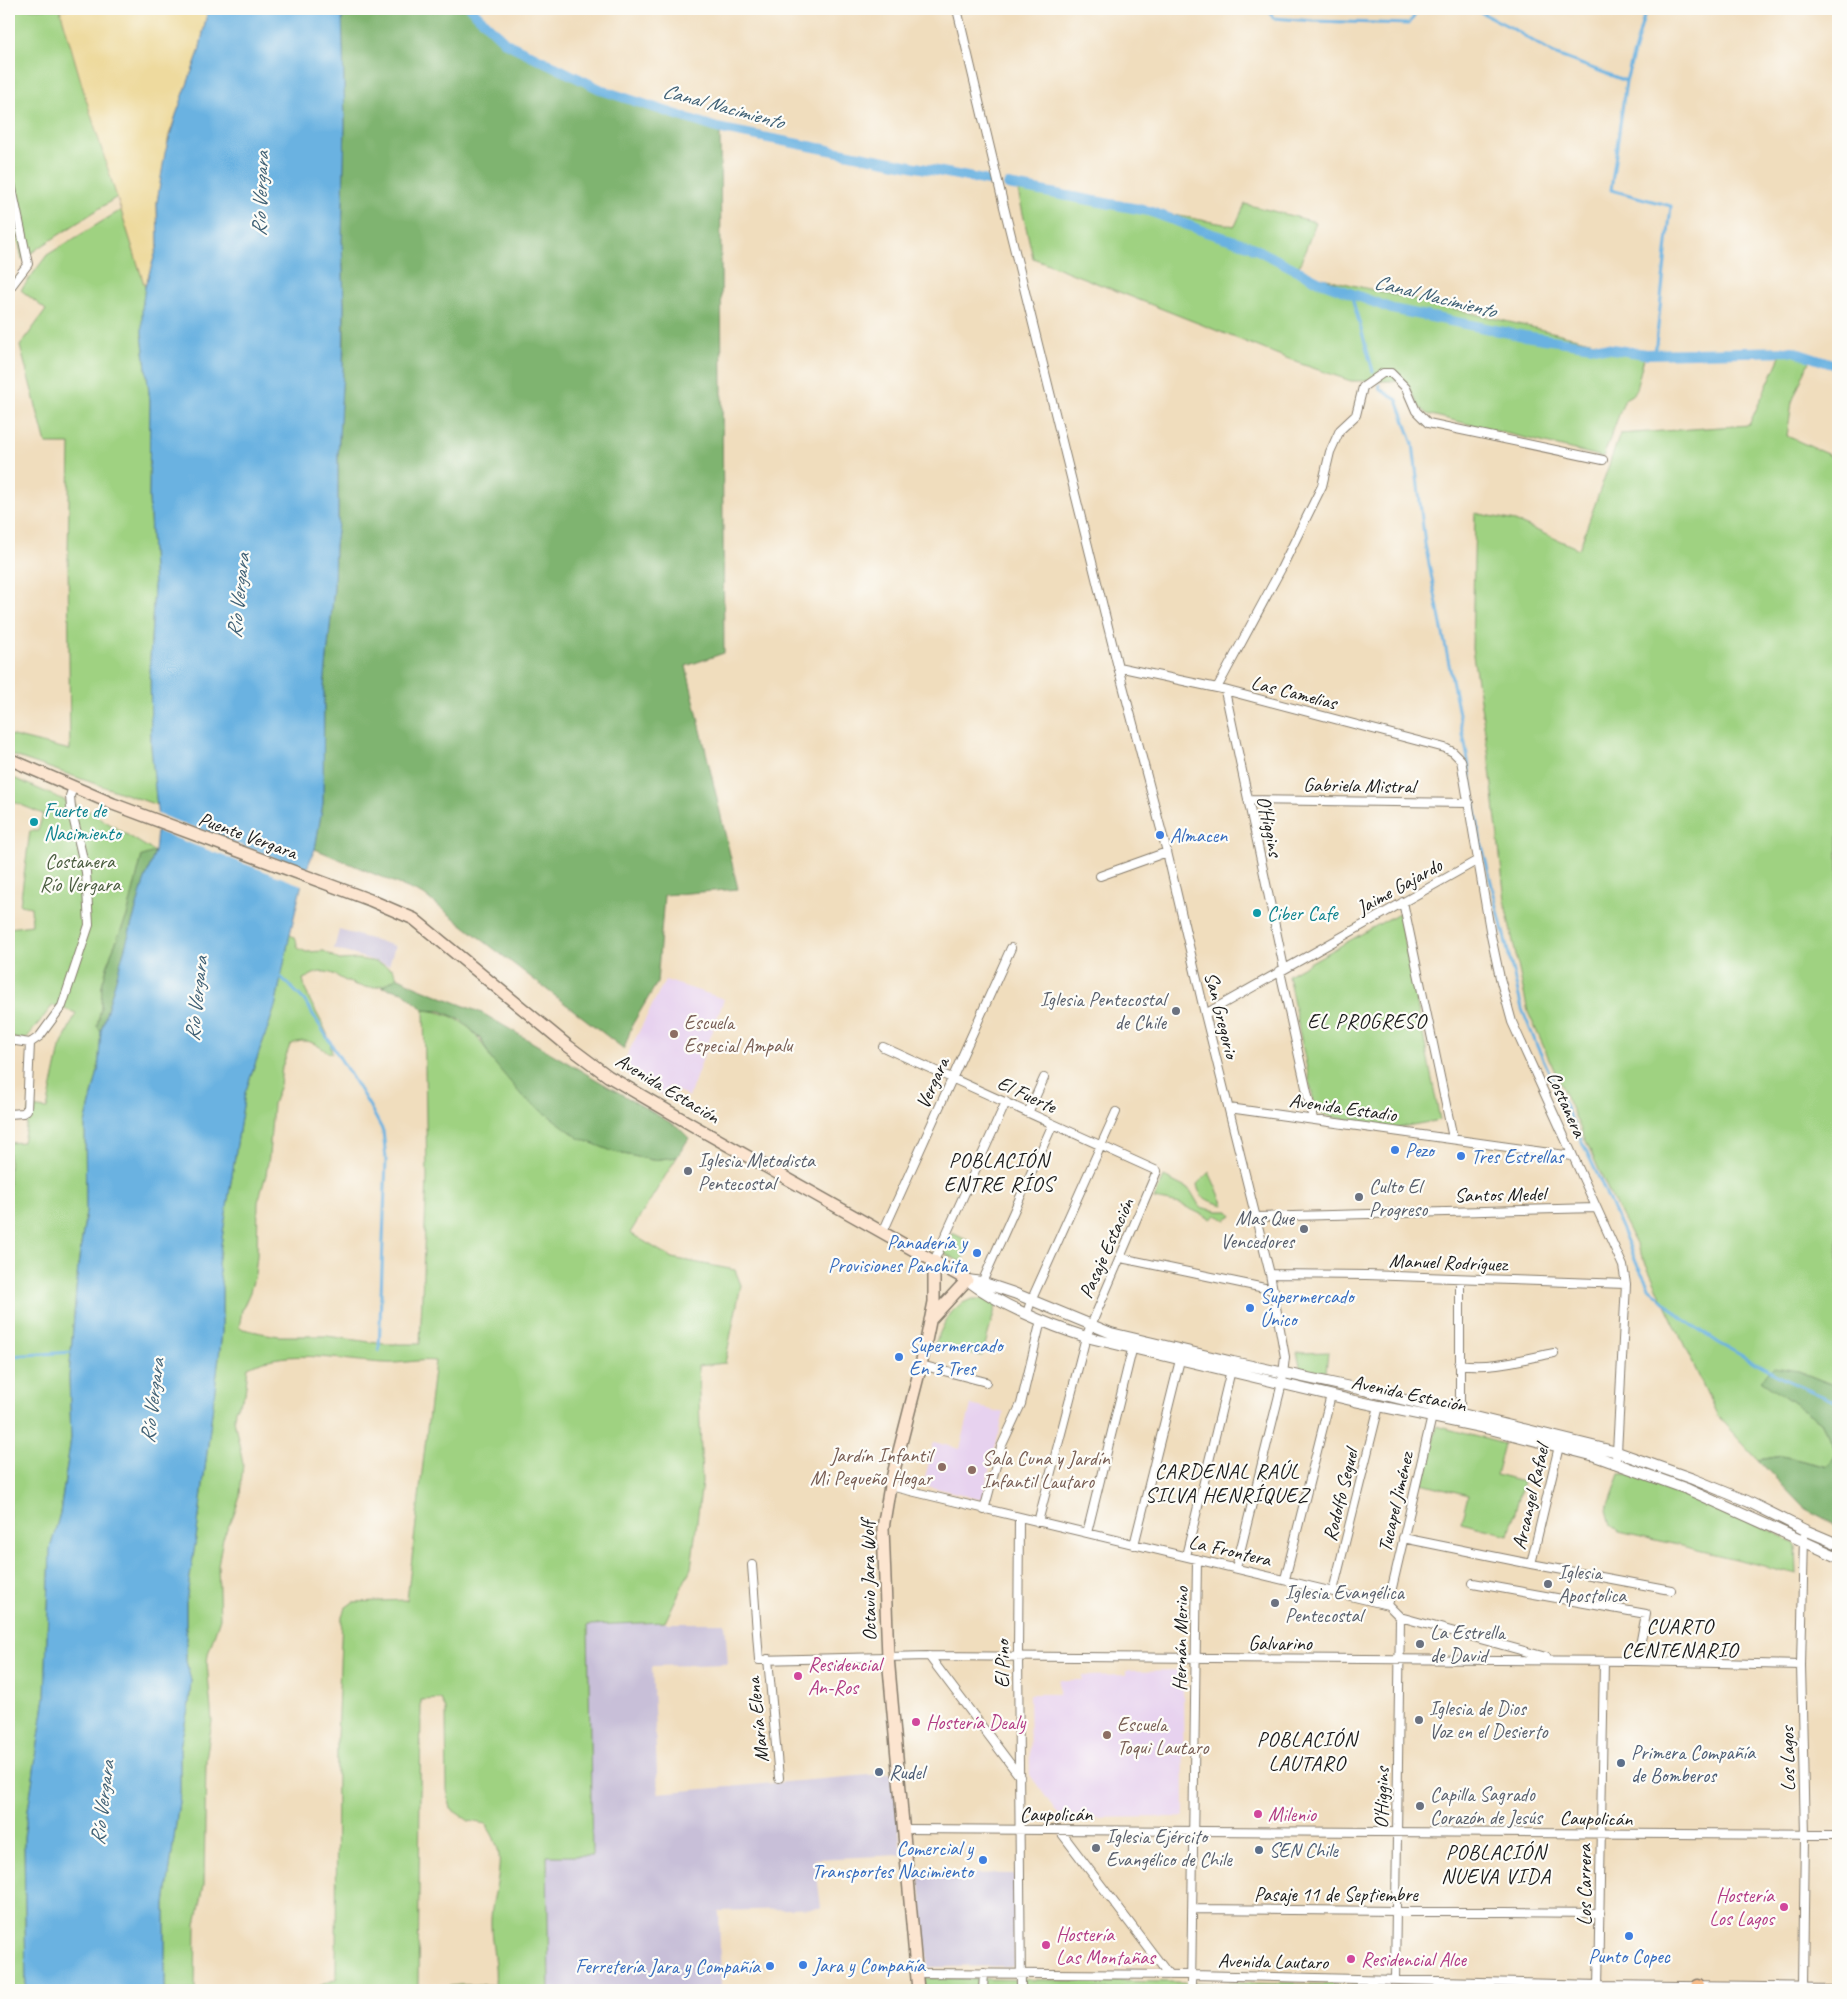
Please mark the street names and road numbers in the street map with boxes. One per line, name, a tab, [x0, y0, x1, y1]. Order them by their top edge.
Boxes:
street label: Las Camelias	[1249, 670, 1341, 716]
street label: Gabriela Mistral	[1303, 772, 1419, 799]
street label: O'Higgins	[1251, 794, 1289, 861]
street label: Puente Vergara	[195, 806, 302, 865]
street label: Jaime Gajardo	[1351, 852, 1447, 921]
street label: San Gregorio	[1199, 969, 1245, 1063]
street label: Avenida Estación	[611, 1048, 725, 1130]
street label: Vergara	[910, 1052, 955, 1113]
street label: Costanera	[1541, 1067, 1593, 1142]
street label: El Fuerte	[993, 1070, 1061, 1119]
street label: Avenida Estadio	[1288, 1088, 1399, 1128]
street label: Santos Medel	[1454, 1181, 1549, 1208]
street label: Pasaje Estación	[1073, 1193, 1140, 1302]
street label: Manuel Rodríguez	[1389, 1248, 1509, 1277]
street label: Avenida Estación	[1349, 1369, 1470, 1418]
street label: Arcangel Rafael	[1506, 1439, 1555, 1552]
street label: Rodolfo Seguel	[1317, 1443, 1365, 1544]
street label: Tucapel Jiménez	[1372, 1448, 1419, 1554]
street label: Octavio Jara Wolf	[855, 1516, 882, 1641]
street label: La Frontera	[1186, 1529, 1275, 1572]
street label: Hernán Merino	[1167, 1586, 1194, 1691]
street label: Galvarino	[1248, 1631, 1313, 1656]
street label: El Pino	[990, 1638, 1015, 1688]
street label: María Elena	[740, 1674, 774, 1764]
street label: Los Lagos	[1774, 1724, 1801, 1792]
street label: O'Higgins	[1368, 1765, 1395, 1829]
street label: Caupolicán	[1020, 1802, 1093, 1827]
street label: Caupolicán	[1560, 1805, 1633, 1832]
street label: Los Carrera	[1572, 1843, 1597, 1926]
street label: Pasaje 11 de Septiembre	[1254, 1882, 1419, 1907]
street label: Avenida Lautaro	[1218, 1948, 1329, 1975]

